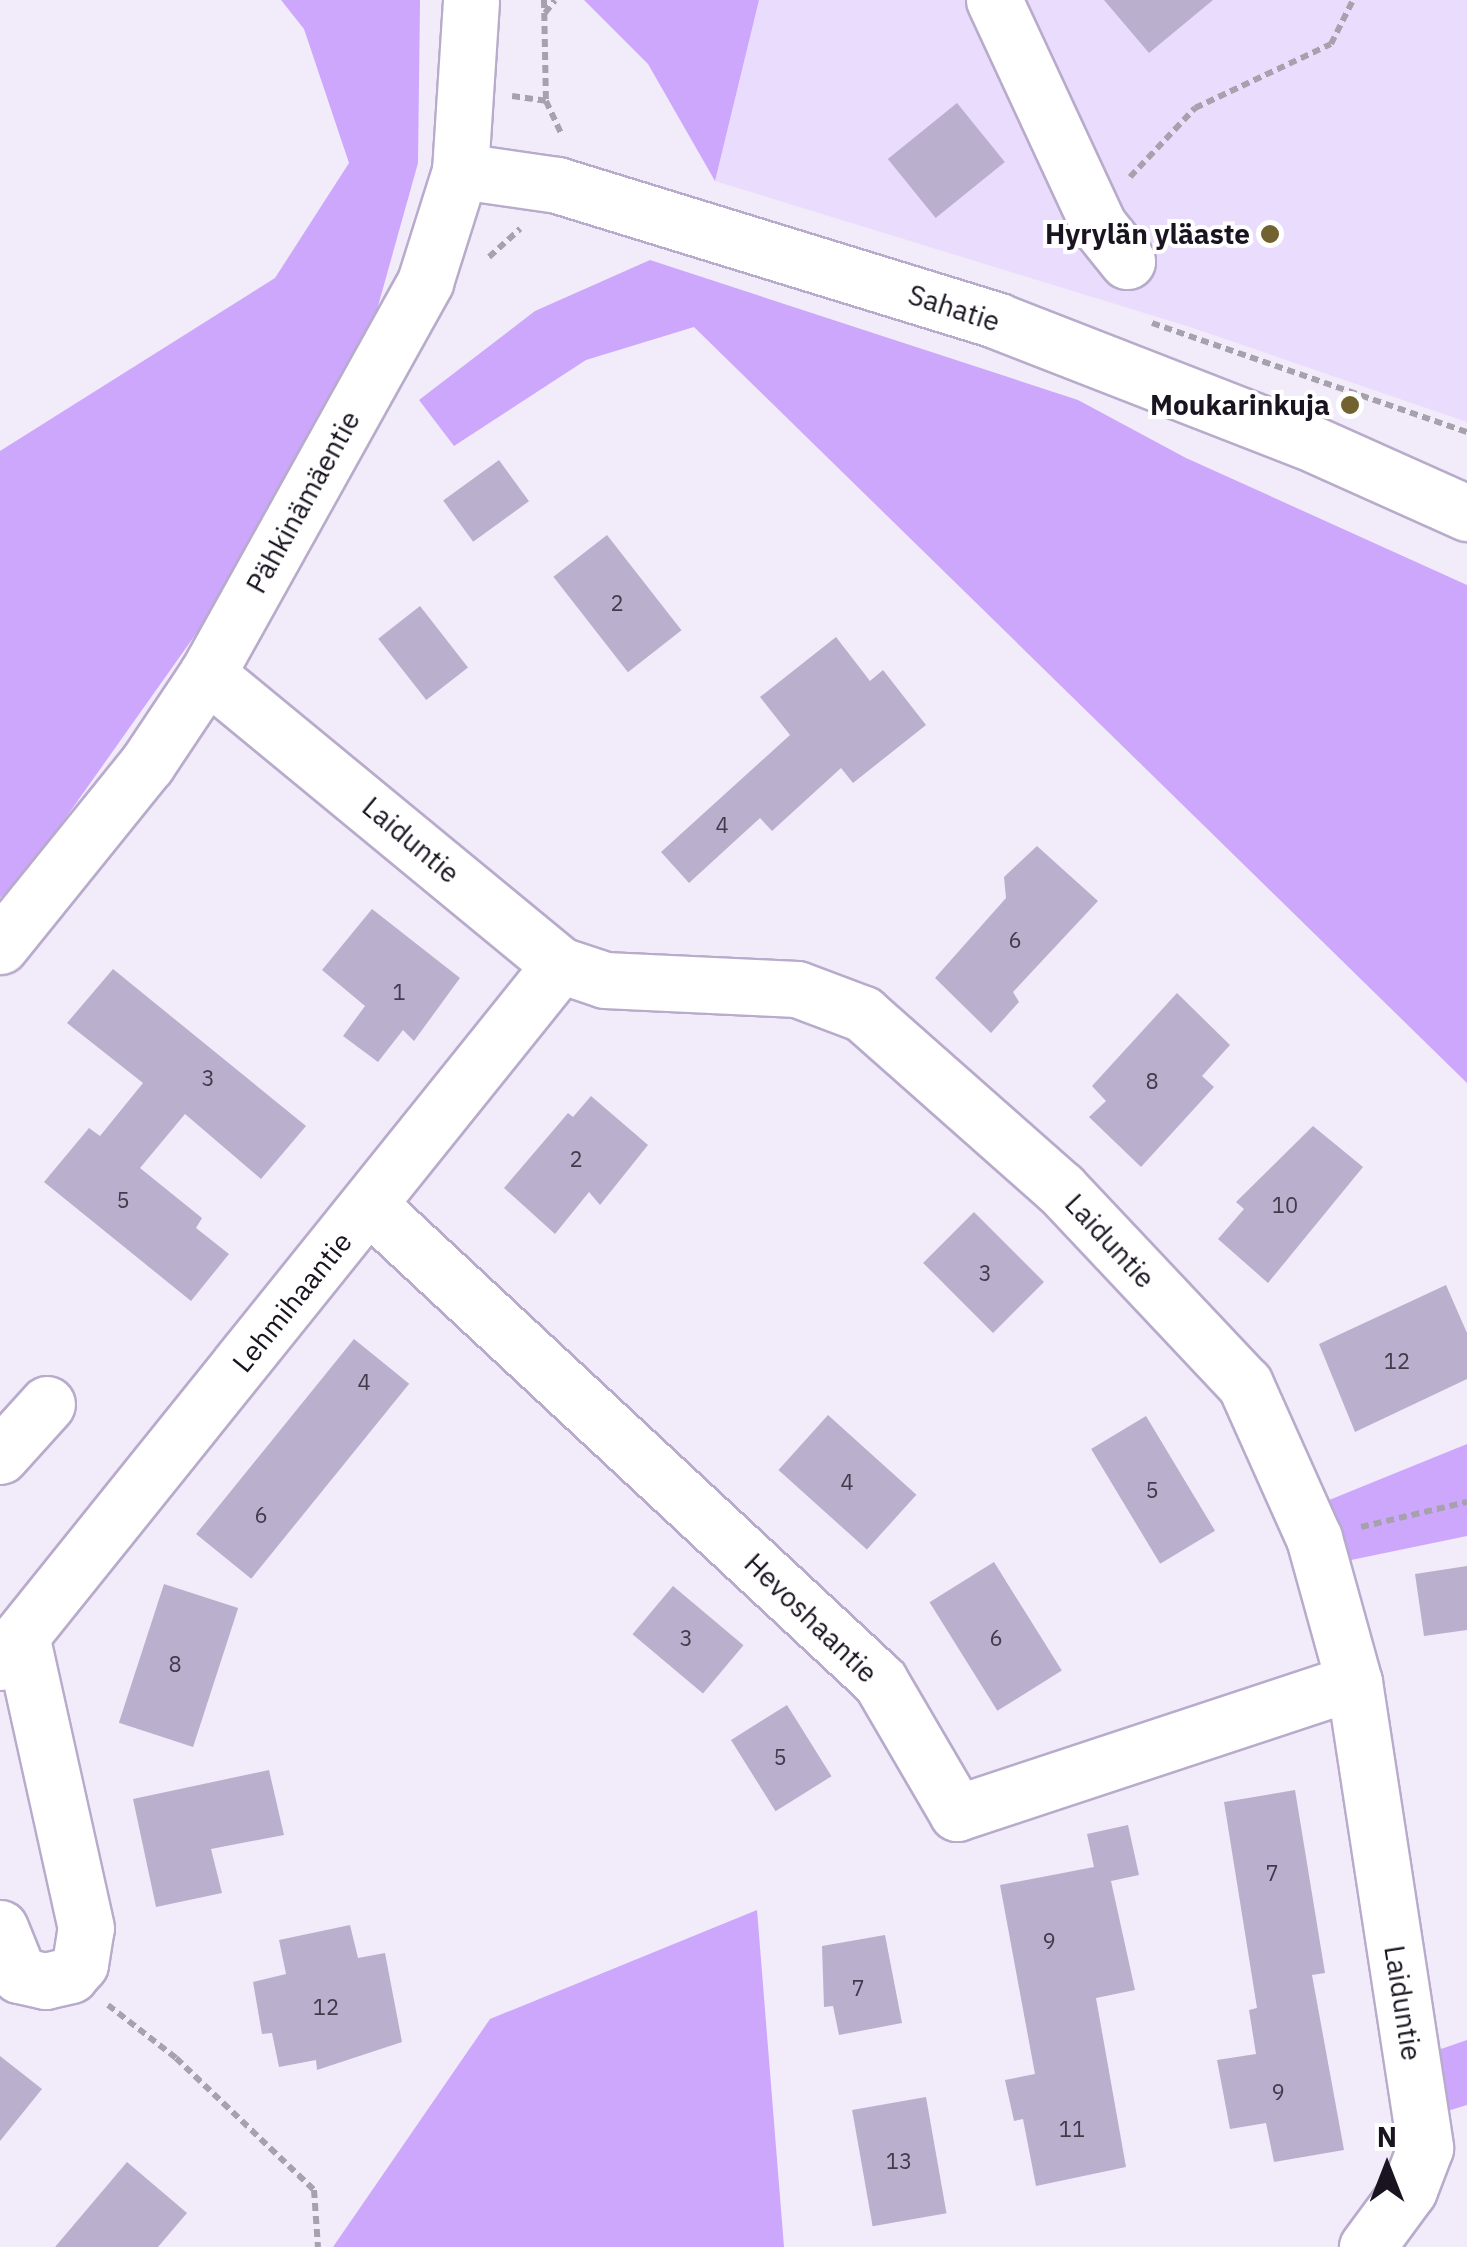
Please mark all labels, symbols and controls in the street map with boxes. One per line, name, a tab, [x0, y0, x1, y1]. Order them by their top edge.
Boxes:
place label: Hyrylän yläaste	[1045, 217, 1250, 251]
marker: Hyrylän yläaste	[1259, 223, 1281, 245]
street label: Sahatie	[904, 277, 1004, 339]
place label: Moukarinkuja	[1150, 388, 1330, 422]
marker: Moukarinkuja	[1339, 394, 1361, 416]
street label: Pähkinämäentie	[239, 405, 367, 599]
house number: 2	[610, 590, 624, 616]
street label: Laiduntie	[356, 790, 466, 890]
house number: 4	[715, 812, 729, 838]
house number: 6	[1008, 927, 1022, 953]
house number: 1	[392, 979, 406, 1005]
house number: 3	[201, 1065, 215, 1091]
house number: 8	[1145, 1068, 1159, 1094]
house number: 2	[569, 1146, 583, 1172]
house number: 5	[116, 1187, 130, 1213]
street label: Laiduntie	[1058, 1187, 1162, 1295]
house number: 10	[1272, 1192, 1298, 1218]
street label: Lehmihaantie	[225, 1225, 359, 1379]
house number: 3	[978, 1260, 992, 1286]
house number: 12	[1384, 1348, 1410, 1374]
house number: 4	[357, 1369, 371, 1395]
house number: 4	[840, 1469, 854, 1495]
house number: 5	[1145, 1477, 1159, 1503]
house number: 6	[254, 1502, 268, 1528]
street label: Hevoshaantie	[738, 1546, 884, 1690]
house number: 3	[679, 1625, 693, 1651]
house number: 6	[989, 1625, 1003, 1651]
house number: 8	[168, 1651, 182, 1677]
house number: 5	[773, 1744, 787, 1770]
house number: 7	[1265, 1860, 1279, 1886]
house number: 9	[1042, 1928, 1056, 1954]
street label: Laiduntie	[1377, 1943, 1429, 2063]
house number: 7	[851, 1975, 865, 2001]
house number: 12	[313, 1994, 339, 2020]
house number: 9	[1271, 2079, 1285, 2105]
house number: 11	[1059, 2116, 1085, 2142]
north arrow	[1337, 2117, 1437, 2217]
text: N	[1377, 2118, 1397, 2155]
house number: 13	[886, 2148, 912, 2174]

